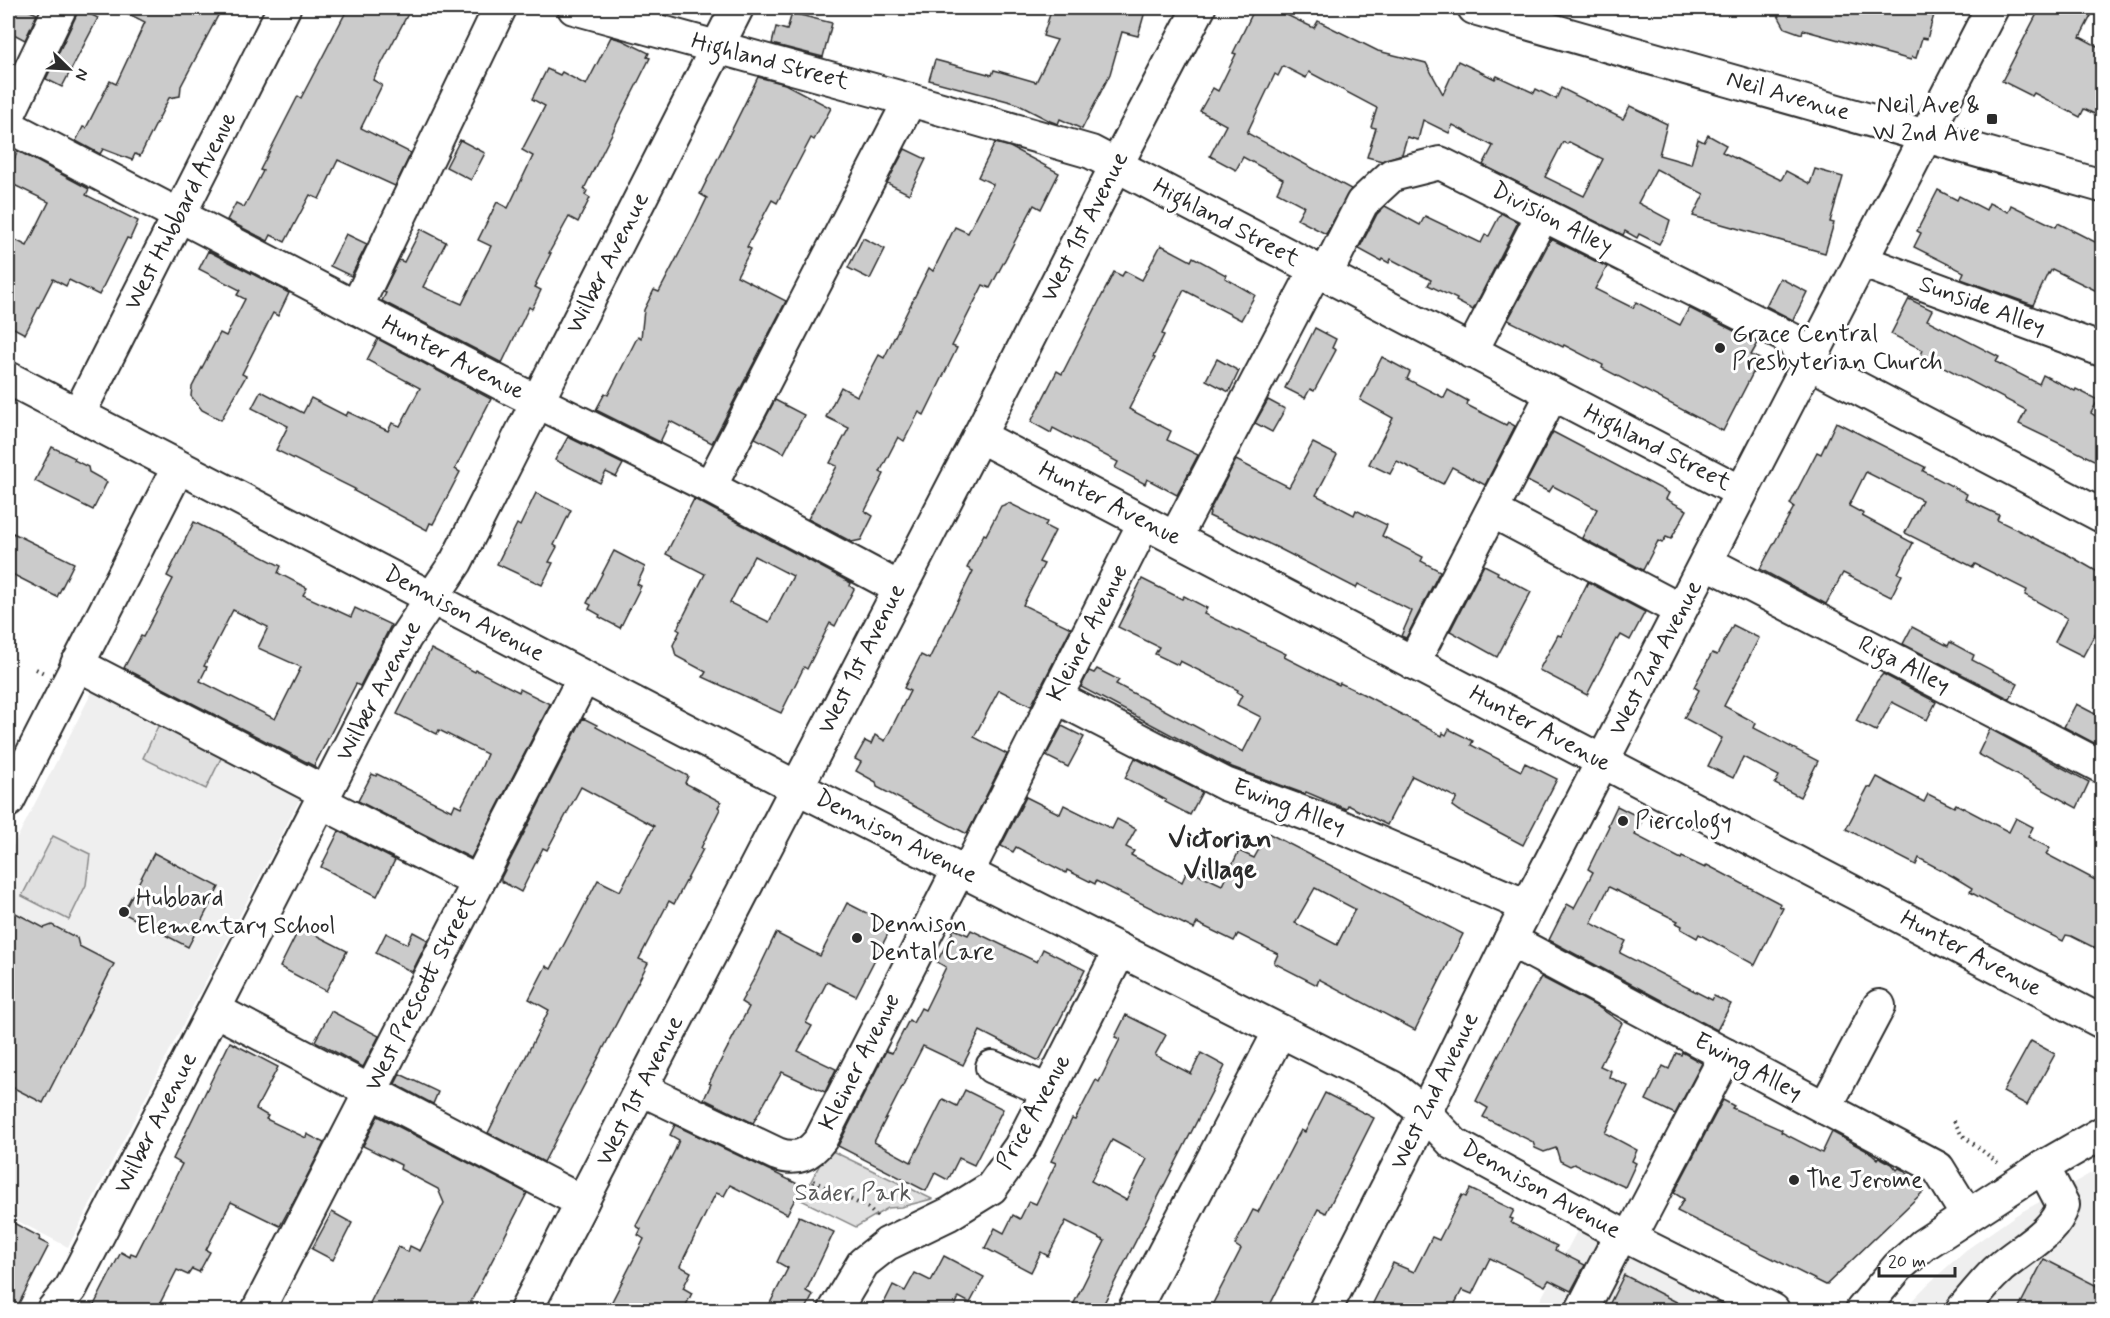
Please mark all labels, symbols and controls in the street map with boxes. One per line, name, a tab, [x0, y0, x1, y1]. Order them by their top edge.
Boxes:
street label: Highland Street	[687, 26, 852, 101]
north arrow	[39, 39, 99, 99]
street label: Neil Avenue	[1723, 64, 1854, 128]
text: N	[70, 65, 93, 84]
place label: Neil Ave & W 2nd Ave	[1873, 90, 1980, 149]
street label: West Hubbard Avenue	[118, 106, 244, 316]
marker: Neil Ave & W 2nd Ave	[1985, 112, 1999, 126]
street label: West 1st Avenue	[1034, 146, 1136, 307]
street label: Highland Street	[1146, 171, 1305, 277]
street label: Division Alley	[1486, 175, 1618, 263]
street label: Wilber Avenue	[559, 187, 657, 339]
street label: Sunside Alley	[1915, 269, 2049, 343]
street label: Hunter Avenue	[376, 309, 530, 407]
place label: Grace Central Presbyterian Church	[1732, 319, 1943, 378]
marker: Grace Central Presbyterian Church	[1713, 341, 1727, 355]
street label: Highland Street	[1576, 397, 1736, 501]
street label: Hunter Avenue	[1033, 455, 1187, 553]
street label: Dennison Avenue	[378, 559, 550, 670]
street label: Kleiner Avenue	[1040, 559, 1136, 707]
street label: West 2nd Avenue	[1602, 575, 1710, 741]
street label: West 1st Avenue	[811, 578, 913, 739]
street label: Wilber Avenue	[329, 615, 429, 767]
street label: Riga Alley	[1851, 629, 1955, 704]
street label: Hunter Avenue	[1464, 679, 1616, 779]
street label: Ewing Alley	[1228, 771, 1350, 845]
street label: Dennison Avenue	[810, 783, 982, 891]
place label: Piercology	[1635, 806, 1732, 840]
marker: Piercology	[1616, 814, 1630, 828]
district label: Victorian Village	[1168, 822, 1272, 889]
place label: Hubbard Elementary School	[136, 883, 335, 942]
street label: West Prescott Street	[358, 889, 484, 1097]
street label: Hunter Avenue	[1895, 904, 2047, 1004]
marker: Hubbard Elementary School	[117, 905, 131, 919]
place label: Dennison Dental Care	[869, 909, 995, 968]
marker: Dennison Dental Care	[850, 931, 864, 945]
street label: Kleiner Avenue	[812, 988, 908, 1136]
street label: West 2nd Avenue	[1383, 1007, 1487, 1175]
street label: West 1st Avenue	[589, 1010, 691, 1171]
street label: Ewing Alley	[1688, 1026, 1807, 1110]
street label: Wilber Avenue	[107, 1047, 205, 1199]
street label: Price Avenue	[989, 1049, 1079, 1175]
street label: Dennison Avenue	[1456, 1133, 1626, 1247]
place label: The Jerome	[1806, 1165, 1923, 1196]
marker: The Jerome	[1787, 1173, 1801, 1187]
park label: Sader Park	[795, 1178, 911, 1209]
scale bar	[1879, 1240, 1956, 1278]
text: 20 m	[1888, 1250, 1926, 1274]

